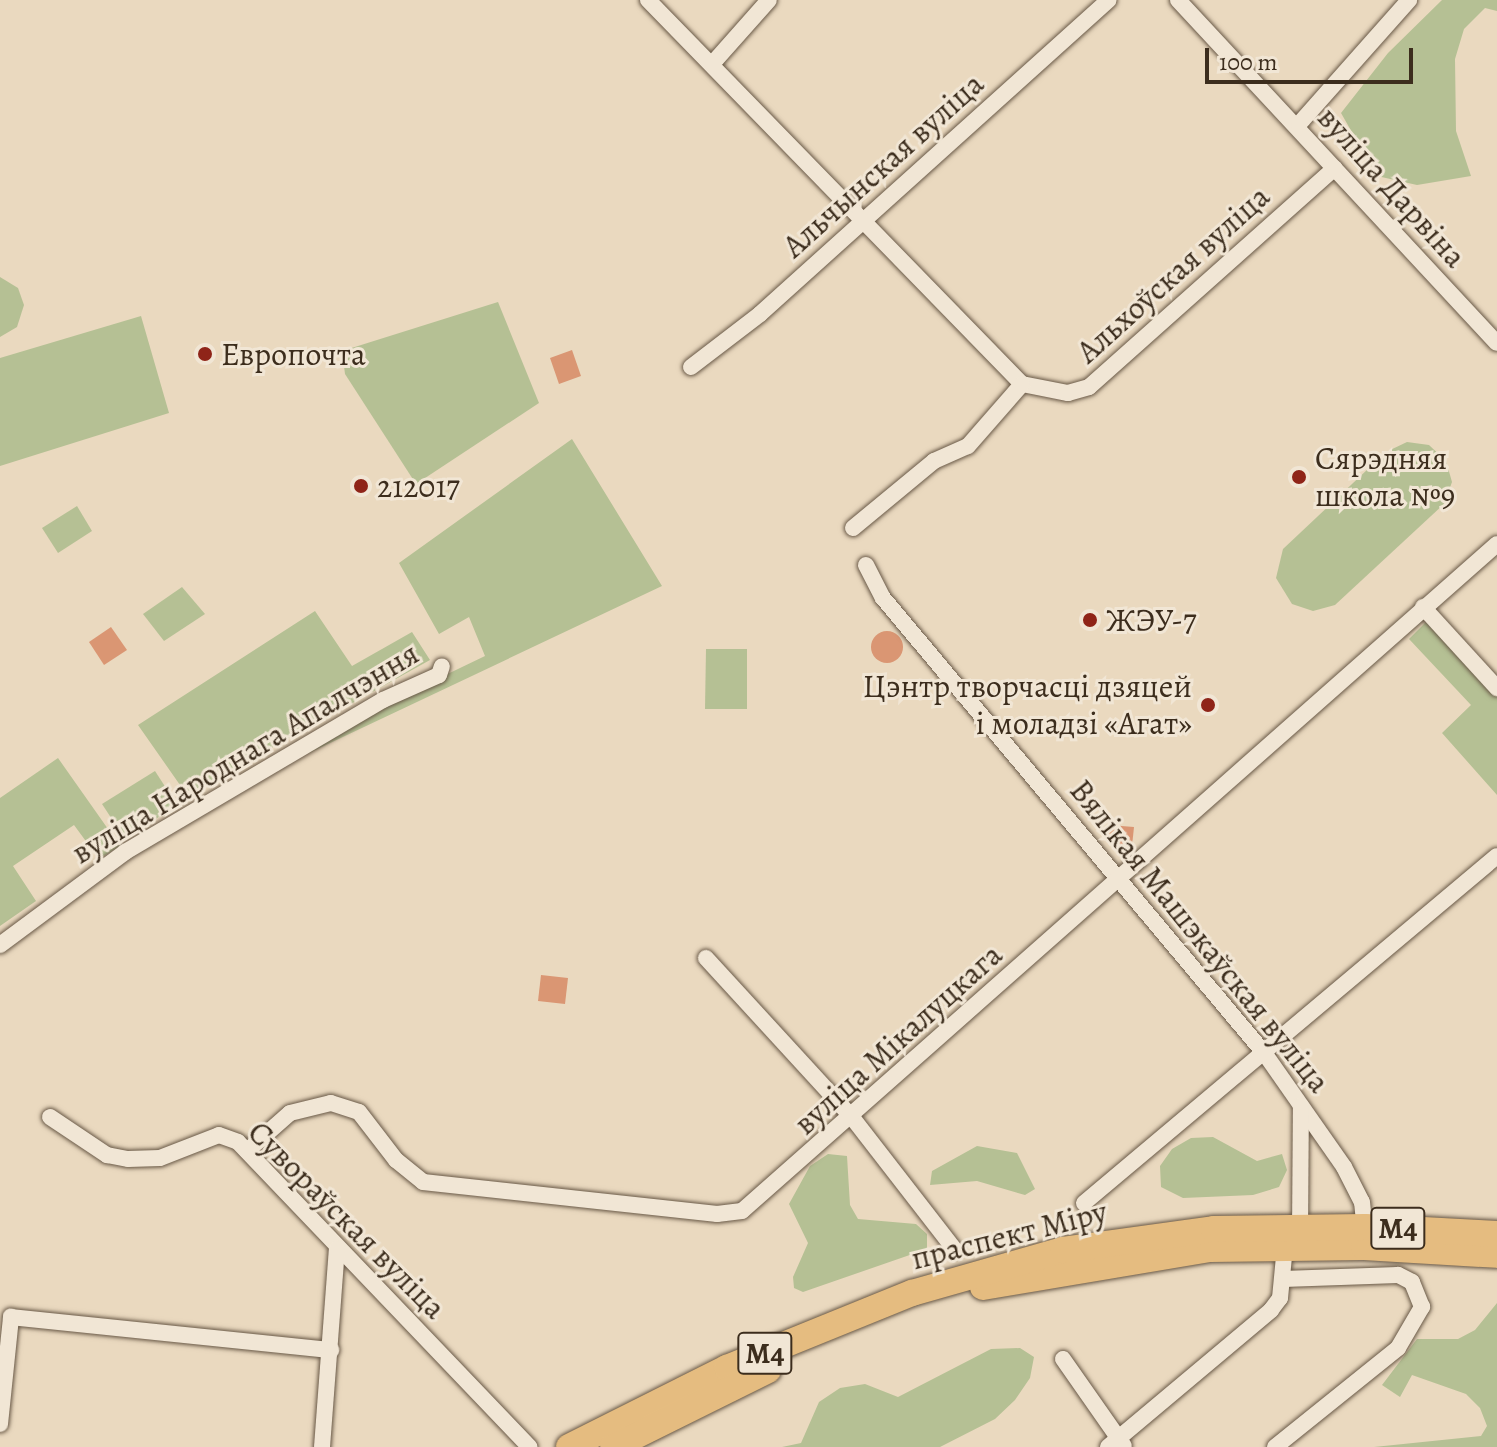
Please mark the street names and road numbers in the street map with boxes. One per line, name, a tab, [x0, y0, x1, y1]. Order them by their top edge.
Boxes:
street label: Альчынская вуліца	[775, 65, 991, 265]
street label: вуліца Дарвіна	[1310, 99, 1474, 275]
street label: Альхоўская вуліца	[1068, 177, 1278, 371]
street label: вуліца Народнага Апалчэння	[65, 634, 425, 872]
street label: Вялікая Машэкаўская вуліца	[1062, 772, 1338, 1100]
street label: вуліца Мікалуцкага	[786, 935, 1010, 1143]
street label: Сувораўская вуліца	[240, 1113, 454, 1327]
street label: праспект Міру	[907, 1192, 1111, 1278]
road number: М4	[1370, 1202, 1426, 1254]
road number: М4	[737, 1327, 793, 1379]

